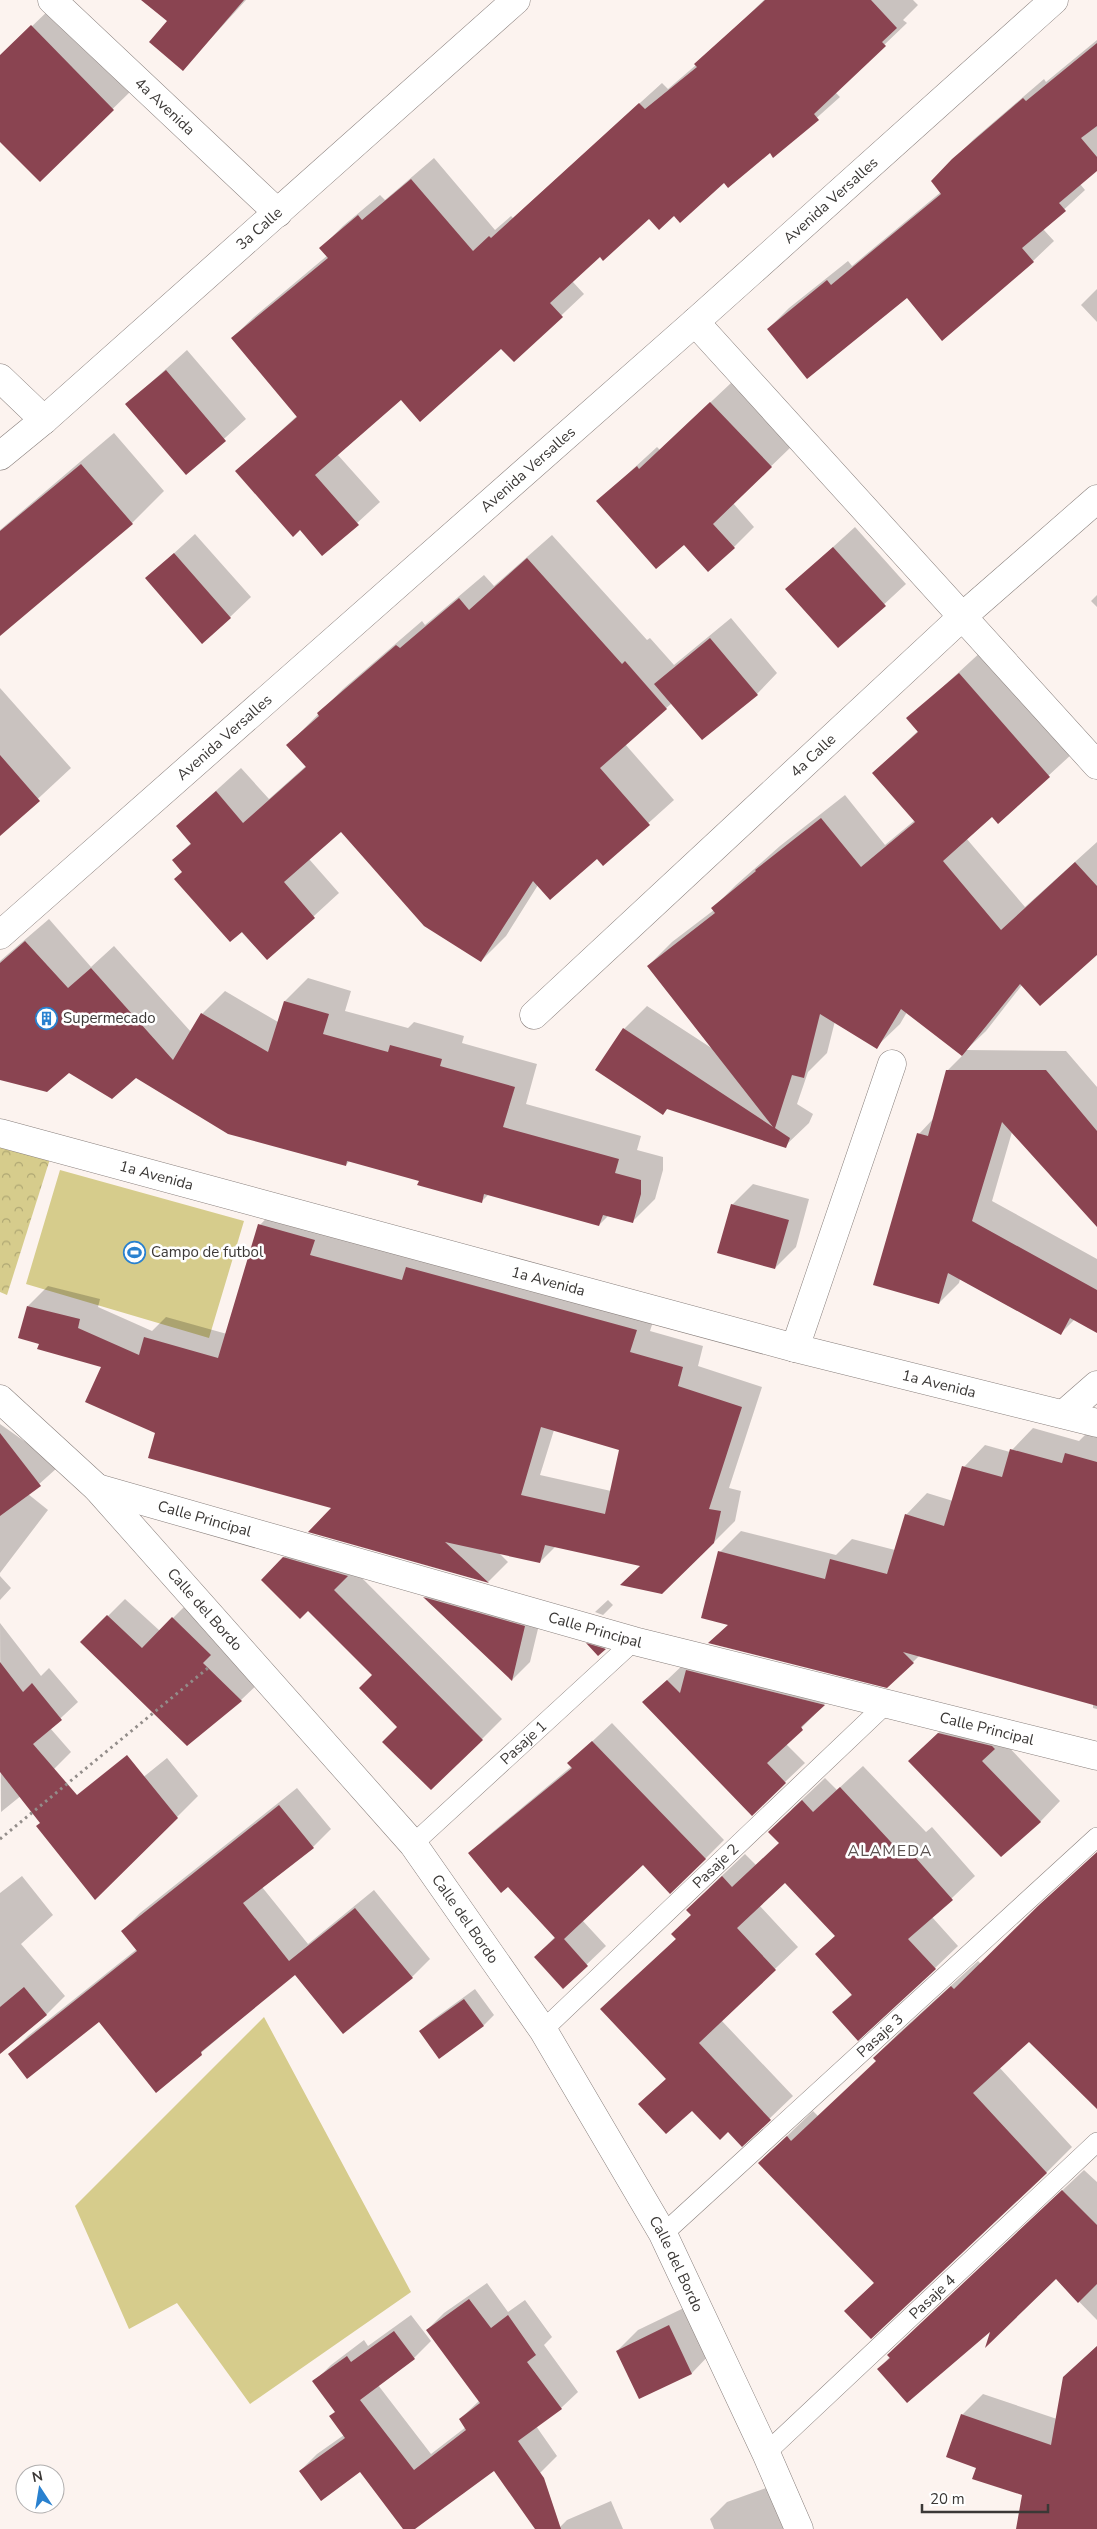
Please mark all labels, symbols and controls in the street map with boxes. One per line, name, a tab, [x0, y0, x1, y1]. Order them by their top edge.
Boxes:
street label: 4a Avenida	[130, 73, 199, 140]
street label: Avenida Versalles	[779, 153, 882, 248]
street label: 3a Calle	[232, 203, 287, 254]
street label: Avenida Versalles	[476, 422, 580, 517]
street label: Avenida Versalles	[172, 690, 276, 785]
street label: 4a Calle	[786, 729, 840, 782]
building icon: Supermecado	[35, 1006, 59, 1030]
place label: Supermecado	[63, 1008, 155, 1028]
street label: 1a Avenida	[117, 1156, 196, 1195]
sports icon: Campo de futbol	[123, 1240, 147, 1264]
place label: Campo de futbol	[151, 1242, 264, 1262]
street label: 1a Avenida	[509, 1262, 587, 1301]
street label: 1a Avenida	[900, 1365, 978, 1403]
street label: Calle Principal	[155, 1496, 255, 1542]
street label: Calle del Bordo	[163, 1564, 247, 1655]
street label: Calle Principal	[546, 1607, 645, 1653]
street label: Calle Principal	[938, 1707, 1037, 1750]
street label: Pasaje 1	[496, 1716, 551, 1769]
street label: Pasaje 2	[688, 1839, 743, 1893]
district label: ALAMEDA	[847, 1840, 933, 1862]
street label: Calle del Bordo	[427, 1870, 503, 1967]
street label: Pasaje 3	[852, 2009, 908, 2062]
street label: Calle del Bordo	[645, 2212, 708, 2315]
street label: Pasaje 4	[905, 2270, 960, 2324]
north arrow	[15, 2464, 65, 2514]
text: N	[30, 2466, 45, 2487]
scale bar	[922, 2482, 1048, 2514]
text: 20 m	[930, 2489, 965, 2509]

